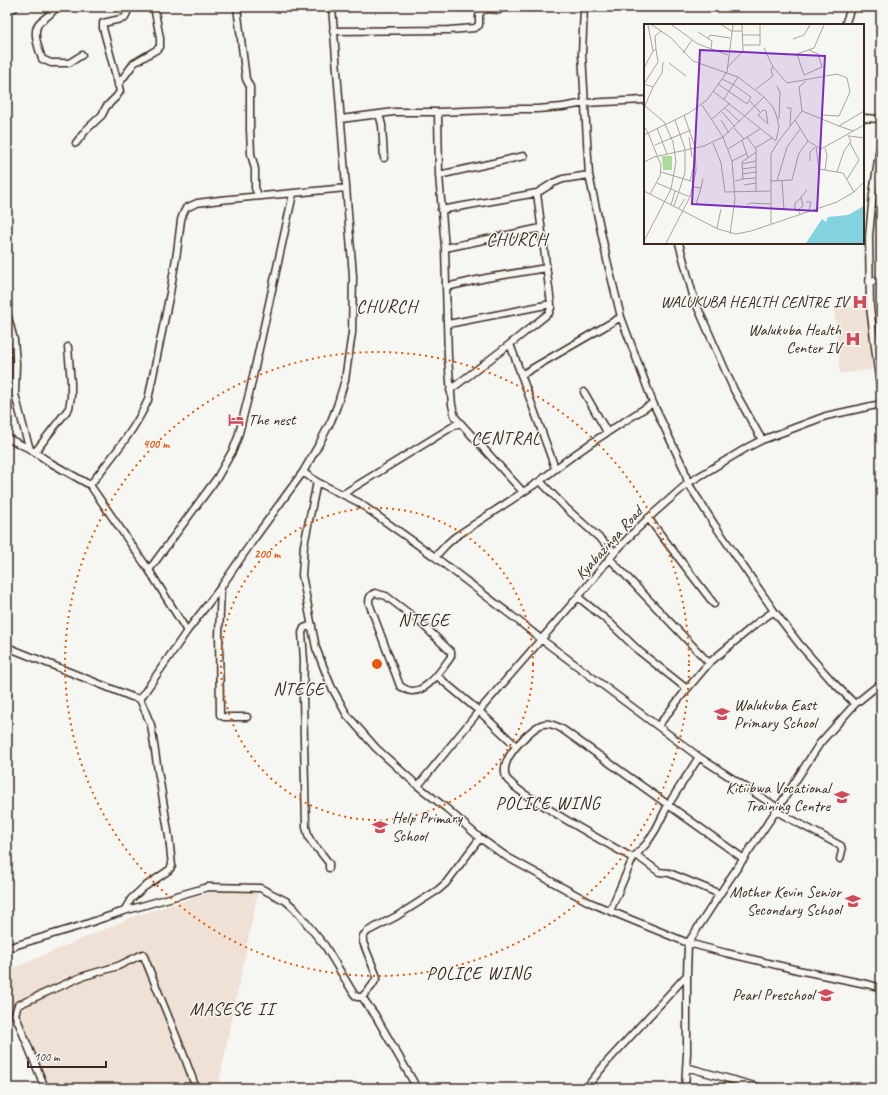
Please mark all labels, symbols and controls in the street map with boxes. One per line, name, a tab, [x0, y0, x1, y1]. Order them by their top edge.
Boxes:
inset map	[644, 24, 864, 244]
district label: CHURCH	[486, 228, 550, 250]
place label: WALUKUBA HEALTH CENTRE IV	[660, 292, 851, 312]
hospital icon: WALUKUBA HEALTH CENTRE IV	[851, 293, 869, 311]
district label: CHURCH	[356, 295, 420, 317]
place label: Walukuba Health Center IV	[748, 320, 844, 358]
hospital icon: Walukuba Health Center IV	[844, 330, 862, 348]
place label: The nest	[248, 410, 297, 430]
hotel icon: The nest	[227, 411, 245, 429]
district label: CENTRAL	[471, 427, 541, 449]
text: 400 m	[143, 436, 170, 452]
street label: Kyabazinga Road	[571, 500, 649, 584]
text: 200 m	[254, 546, 281, 562]
district label: NTEGE	[398, 609, 451, 631]
centre of rings	[370, 657, 384, 671]
district label: NTEGE	[273, 678, 326, 700]
place label: Walukuba East Primary School	[734, 695, 820, 733]
school or university icon: Walukuba East Primary School	[713, 705, 731, 723]
place label: Kitiibwa Vocational Training Centre	[726, 778, 833, 816]
school or university icon: Kitiibwa Vocational Training Centre	[833, 788, 851, 806]
district label: POLICE WING	[495, 792, 602, 814]
place label: Help Primary School	[392, 808, 463, 846]
school or university icon: Help Primary School	[371, 818, 389, 836]
place label: Mother Kevin Senior Secondary School	[729, 882, 844, 920]
school or university icon: Mother Kevin Senior Secondary School	[844, 892, 862, 910]
district label: POLICE WING	[426, 962, 533, 984]
place label: Pearl Preschool	[732, 985, 817, 1005]
school or university icon: Pearl Preschool	[817, 986, 835, 1004]
district label: MASESE II	[189, 998, 277, 1020]
scale bar	[28, 1043, 106, 1069]
text: 100 m	[34, 1049, 61, 1065]

